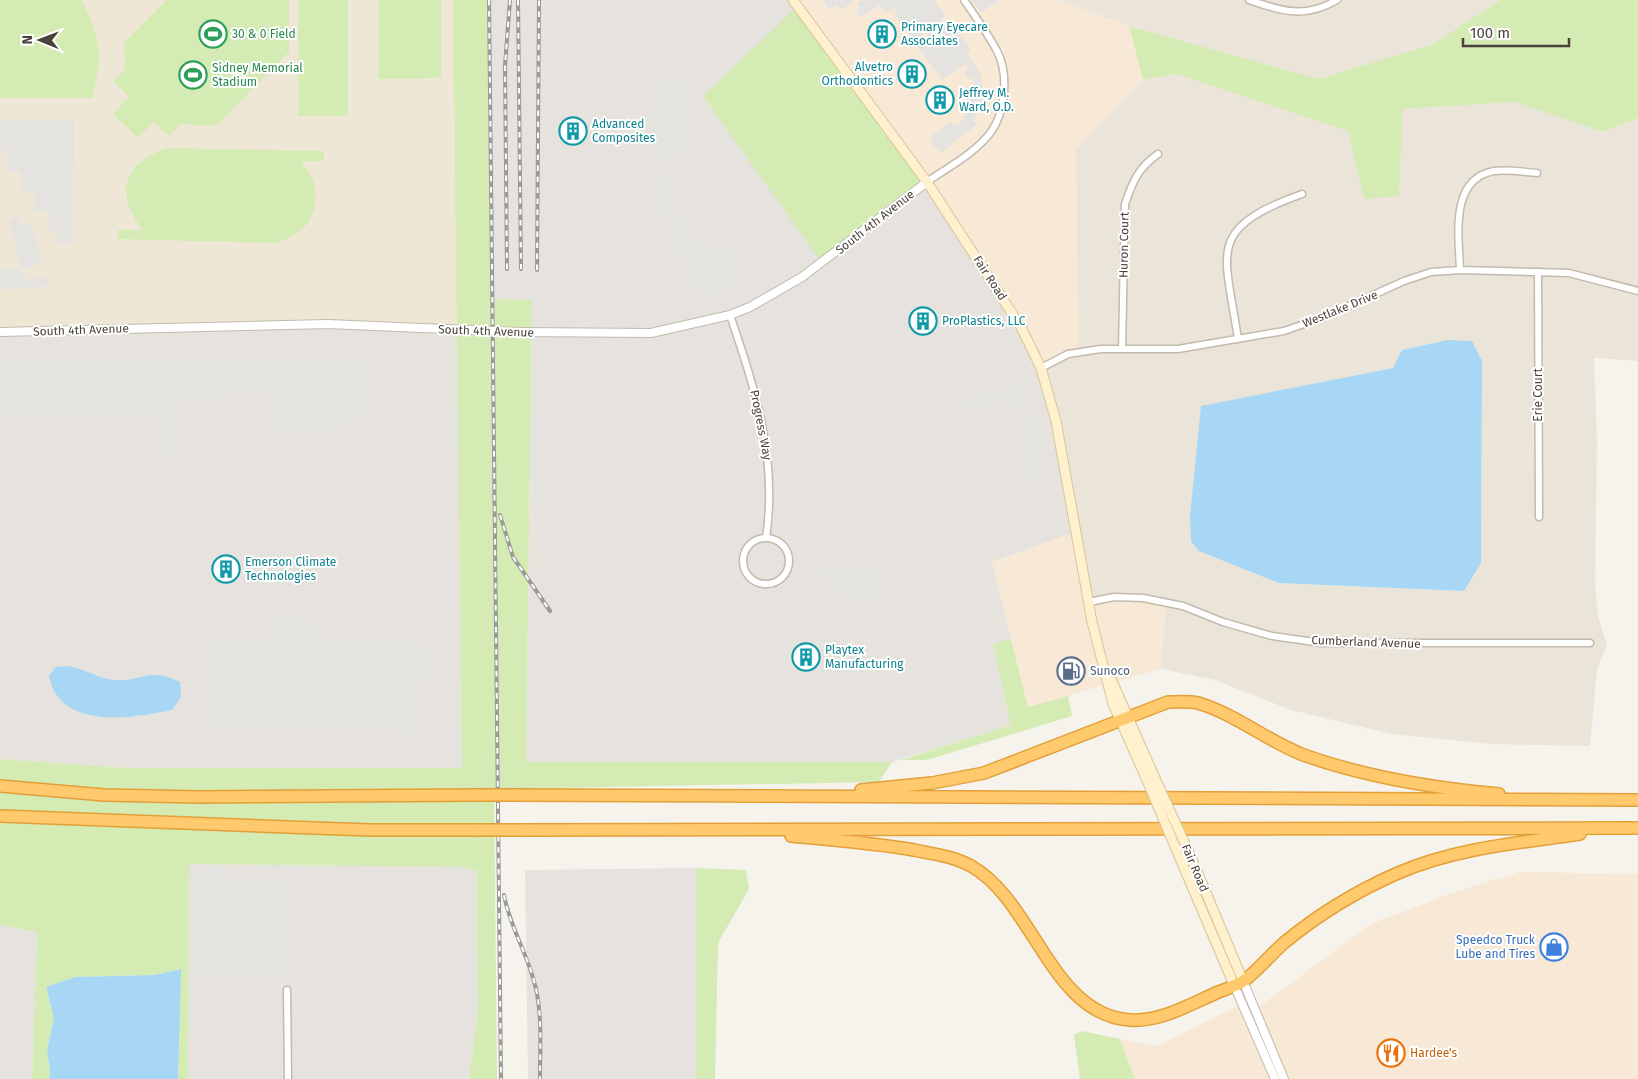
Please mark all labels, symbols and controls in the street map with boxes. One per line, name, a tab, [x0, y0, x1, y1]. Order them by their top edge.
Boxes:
north arrow	[15, 15, 65, 65]
scale bar	[1463, 15, 1569, 47]
sports icon: 30 & 0 Field	[198, 19, 228, 49]
building icon: Primary Eyecare Associates	[867, 19, 897, 49]
place label: Primary Eyecare Associates	[901, 20, 988, 48]
text: 100 m	[1470, 24, 1510, 42]
place label: 30 & 0 Field	[232, 27, 296, 41]
text: N	[19, 35, 36, 45]
building icon: Alvetro Orthodontics	[897, 59, 927, 89]
sports icon: Sidney Memorial Stadium	[178, 60, 208, 90]
place label: Alvetro Orthodontics	[821, 60, 893, 88]
place label: Sidney Memorial Stadium	[212, 61, 303, 89]
building icon: Jeffrey M. Ward, O.D.	[925, 85, 955, 115]
place label: Jeffrey M. Ward, O.D.	[959, 86, 1014, 114]
building icon: Advanced Composites	[558, 116, 588, 146]
place label: Advanced Composites	[592, 117, 656, 145]
street label: South 4th Avenue	[833, 187, 917, 257]
street label: Huron Court	[1116, 211, 1132, 278]
street label: Fair Road	[970, 253, 1010, 303]
street label: Westlake Drive	[1300, 288, 1380, 330]
building icon: ProPlastics, LLC	[908, 306, 938, 336]
place label: ProPlastics, LLC	[942, 314, 1026, 328]
street label: South 4th Avenue	[33, 321, 129, 339]
street label: South 4th Avenue	[438, 322, 534, 340]
street label: Erie Court	[1531, 368, 1545, 422]
street label: Progress Way	[747, 389, 775, 461]
building icon: Emerson Climate Technologies	[211, 554, 241, 584]
place label: Emerson Climate Technologies	[245, 555, 336, 583]
street label: Cumberland Avenue	[1311, 633, 1421, 651]
building icon: Playtex Manufacturing	[791, 642, 821, 672]
place label: Playtex Manufacturing	[825, 643, 904, 671]
fuel station icon: Sunoco	[1056, 656, 1086, 686]
place label: Sunoco	[1090, 664, 1130, 678]
street label: Fair Road	[1179, 842, 1211, 894]
shop icon: Speedco Truck Lube and Tires	[1539, 932, 1569, 962]
place label: Speedco Truck Lube and Tires	[1455, 933, 1536, 961]
restaurant icon: Hardee's	[1376, 1038, 1406, 1068]
place label: Hardee's	[1410, 1046, 1458, 1060]

